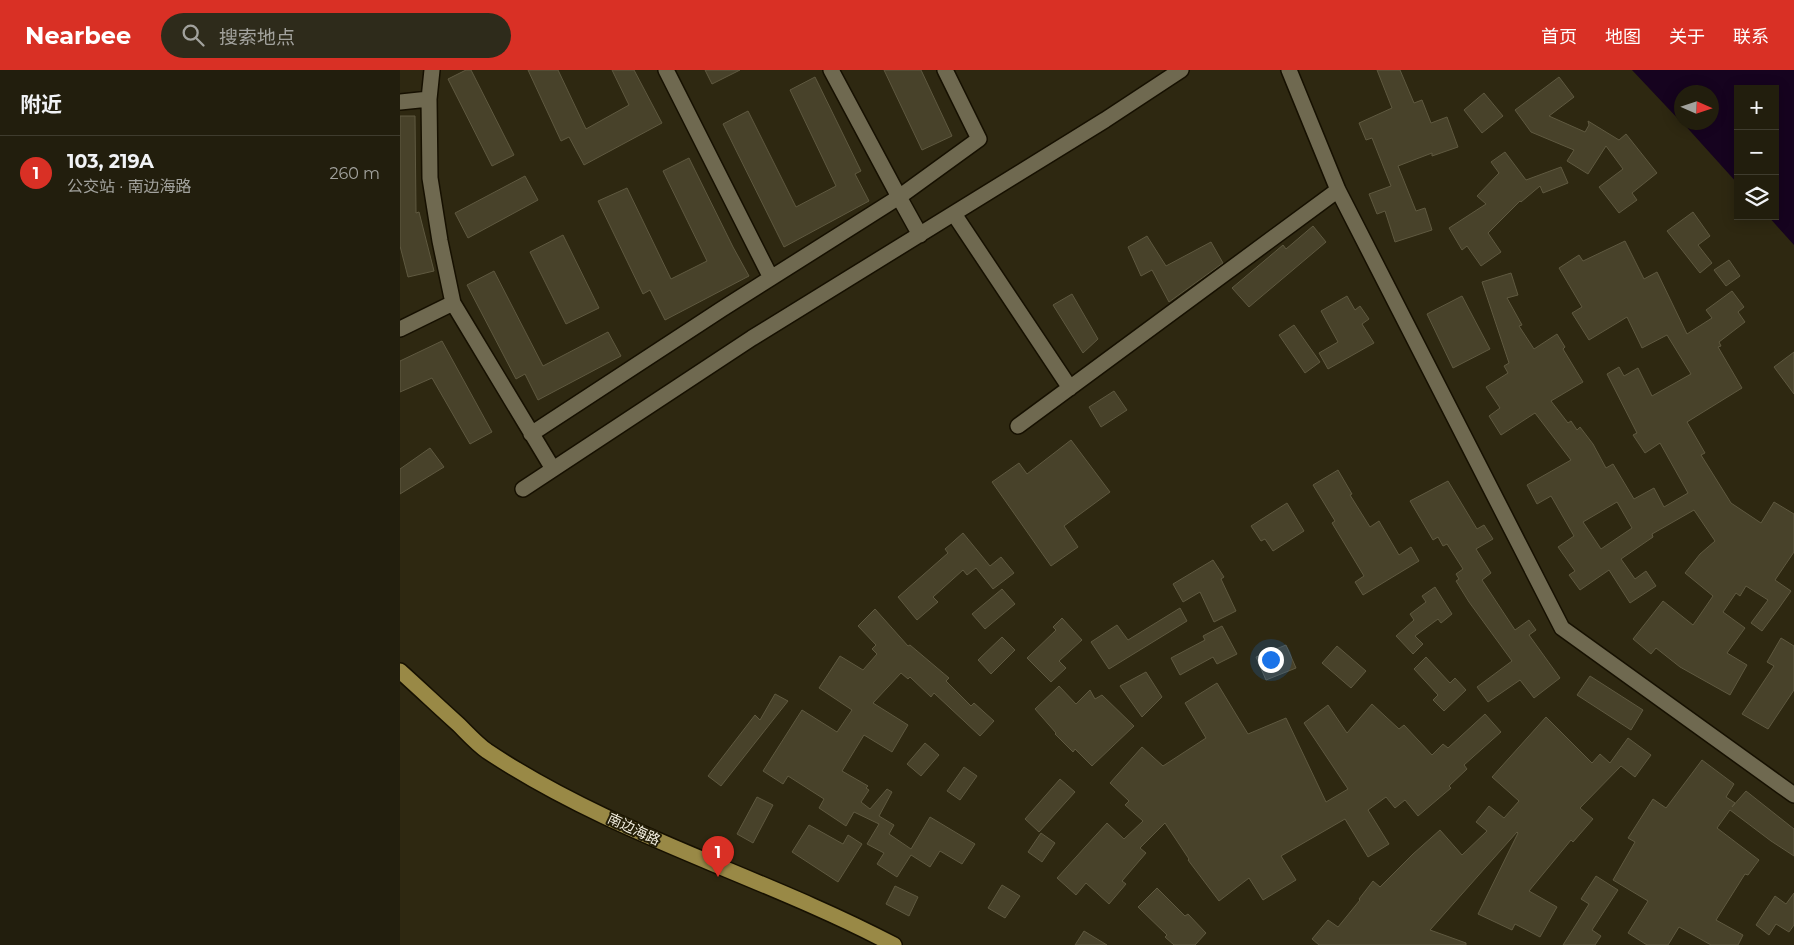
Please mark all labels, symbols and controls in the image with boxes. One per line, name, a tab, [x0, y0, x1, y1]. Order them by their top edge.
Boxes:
search box	[161, 13, 511, 58]
text: Nearbee	[25, 21, 131, 50]
icon: search	[179, 21, 207, 49]
text: 搜索地点	[219, 26, 295, 49]
text: 首页	[1541, 26, 1577, 48]
text: 地图	[1605, 26, 1641, 48]
text: 关于	[1669, 26, 1705, 48]
text: 联系	[1733, 26, 1769, 48]
north arrow	[1674, 85, 1719, 130]
map controls	[1734, 85, 1779, 220]
button: +	[1734, 85, 1779, 130]
text: 附近	[20, 92, 62, 117]
button: −	[1734, 130, 1779, 175]
text: 103, 219A	[67, 150, 154, 173]
text: 1	[33, 164, 39, 183]
text: 260 m	[329, 164, 380, 183]
button: layers	[1734, 175, 1779, 220]
text: 公交站 · 南边海路	[67, 177, 191, 196]
your location	[1258, 647, 1284, 673]
street label: 南边海路	[605, 809, 663, 849]
pin: 1	[702, 836, 734, 877]

